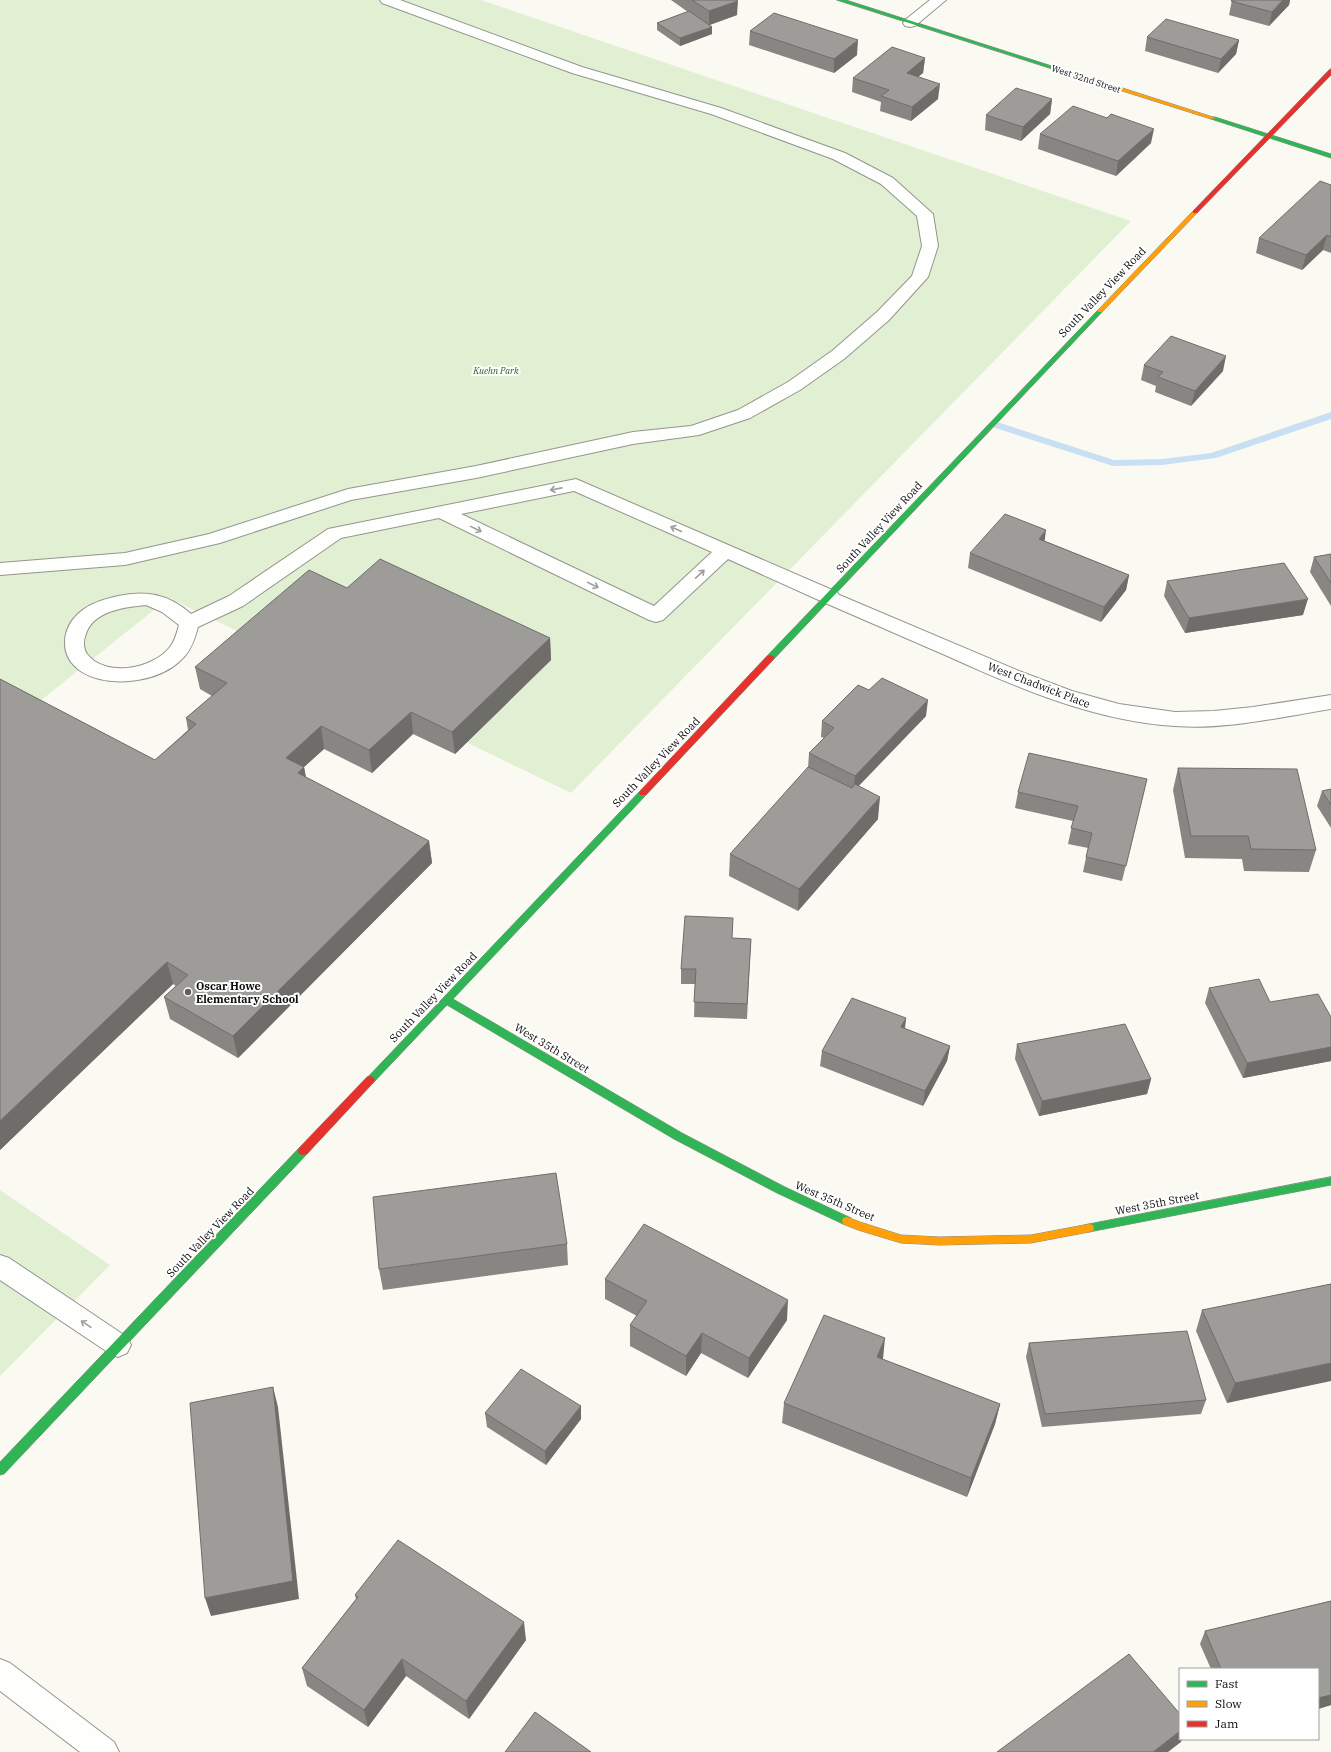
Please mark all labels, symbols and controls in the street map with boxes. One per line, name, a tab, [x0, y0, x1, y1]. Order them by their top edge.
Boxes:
street label: West 32nd Street	[1050, 62, 1122, 95]
street label: South Valley View Road	[1055, 244, 1149, 340]
park label: Kuehn Park	[472, 365, 519, 376]
street label: South Valley View Road	[833, 478, 925, 576]
one-way arrow	[550, 486, 563, 494]
one-way arrow	[671, 525, 683, 532]
one-way arrow	[469, 526, 481, 533]
one-way arrow	[695, 569, 705, 579]
one-way arrow	[587, 582, 599, 589]
street label: West Chadwick Place	[986, 659, 1092, 711]
street label: South Valley View Road	[609, 714, 703, 810]
street label: South Valley View Road	[386, 949, 480, 1045]
place label: Oscar Howe Elementary School	[196, 979, 299, 1006]
marker: Oscar Howe Elementary School	[183, 987, 193, 997]
street label: West 35th Street	[512, 1020, 592, 1076]
street label: West 35th Street	[793, 1178, 877, 1224]
street label: South Valley View Road	[163, 1184, 257, 1280]
street label: West 35th Street	[1114, 1188, 1200, 1218]
one-way arrow	[81, 1320, 92, 1328]
legend	[1179, 1668, 1319, 1740]
text: Fast	[1215, 1676, 1239, 1691]
text: Slow	[1215, 1696, 1242, 1711]
text: Jam	[1215, 1716, 1239, 1731]

